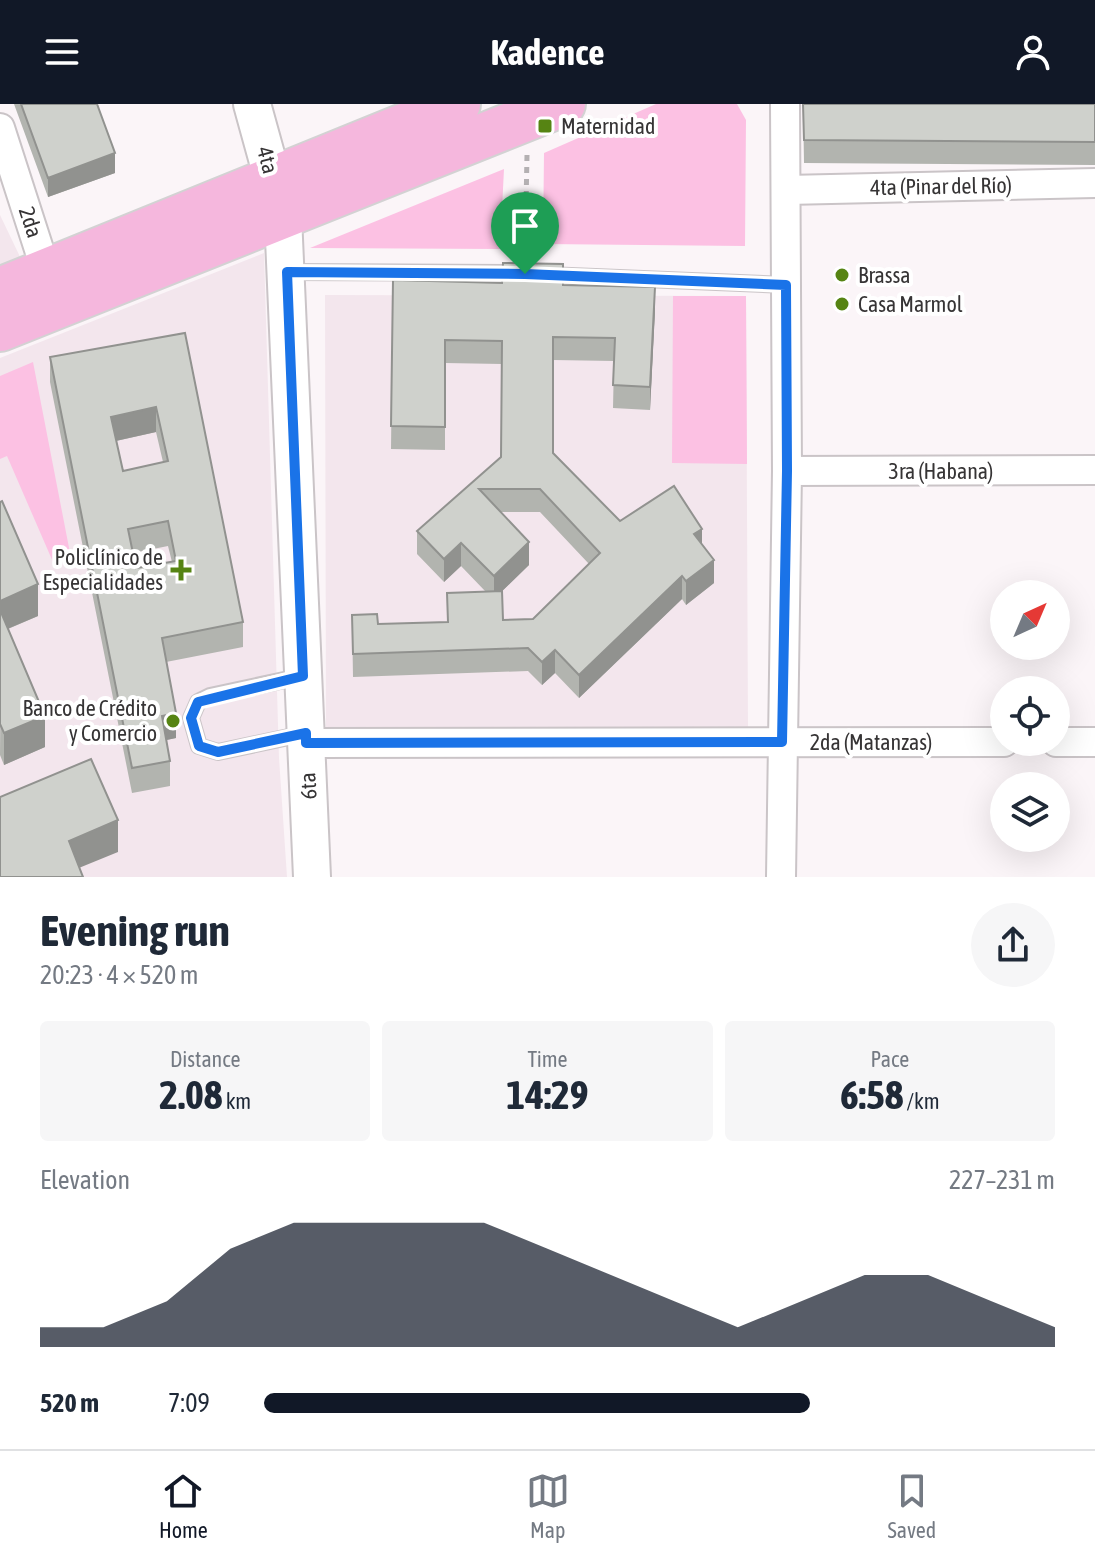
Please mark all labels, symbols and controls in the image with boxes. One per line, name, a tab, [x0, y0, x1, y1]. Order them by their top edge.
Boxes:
icon: menu	[40, 30, 84, 74]
icon: person	[1011, 30, 1055, 74]
text: Kadence	[490, 31, 605, 73]
place label: Maternidad	[561, 113, 655, 139]
marker: Maternidad	[536, 117, 554, 135]
street label: 4ta	[252, 144, 284, 176]
street label: 4ta (Pinar del Río)	[870, 172, 1012, 200]
pin	[491, 192, 559, 274]
street label: 2da	[14, 203, 48, 241]
icon: arrive	[503, 204, 547, 248]
place label: Brassa	[858, 262, 910, 288]
marker: Brassa	[833, 266, 851, 284]
place label: Casa Marmol	[858, 291, 963, 317]
marker: Casa Marmol	[833, 295, 851, 313]
street label: 3ra (Habana)	[889, 458, 993, 484]
place label: Policlínico de Especialidades	[42, 544, 163, 595]
marker: Policlínico de Especialidades	[170, 559, 192, 581]
north arrow	[990, 580, 1070, 660]
map controls	[990, 580, 1070, 852]
button: locate	[990, 676, 1070, 756]
place label: Banco de Crédito y Comercio	[23, 695, 157, 746]
marker: Banco de Crédito y Comercio	[164, 712, 182, 730]
street label: 2da (Matanzas)	[810, 729, 932, 755]
street label: 6ta	[294, 772, 322, 800]
button: layers	[990, 772, 1070, 852]
button: share	[971, 903, 1055, 987]
text: Evening run	[40, 905, 230, 955]
text: 20:23 · 4 × 520 m	[40, 960, 199, 990]
text: Distance	[170, 1046, 240, 1072]
text: Time	[527, 1046, 568, 1072]
text: Pace	[870, 1046, 909, 1072]
text: 2.08	[159, 1072, 223, 1117]
text: 14:29	[506, 1072, 589, 1117]
text: 6:58	[840, 1072, 904, 1117]
text: km	[223, 1088, 251, 1114]
text: /km	[904, 1088, 940, 1114]
text: Elevation	[40, 1165, 130, 1195]
text: 227–231 m	[949, 1165, 1055, 1195]
text: 520 m	[40, 1388, 99, 1418]
text: 7:09	[168, 1388, 210, 1418]
tab: Home	[159, 1469, 208, 1543]
tab: Map	[526, 1469, 570, 1543]
tab: Saved	[887, 1469, 936, 1543]

